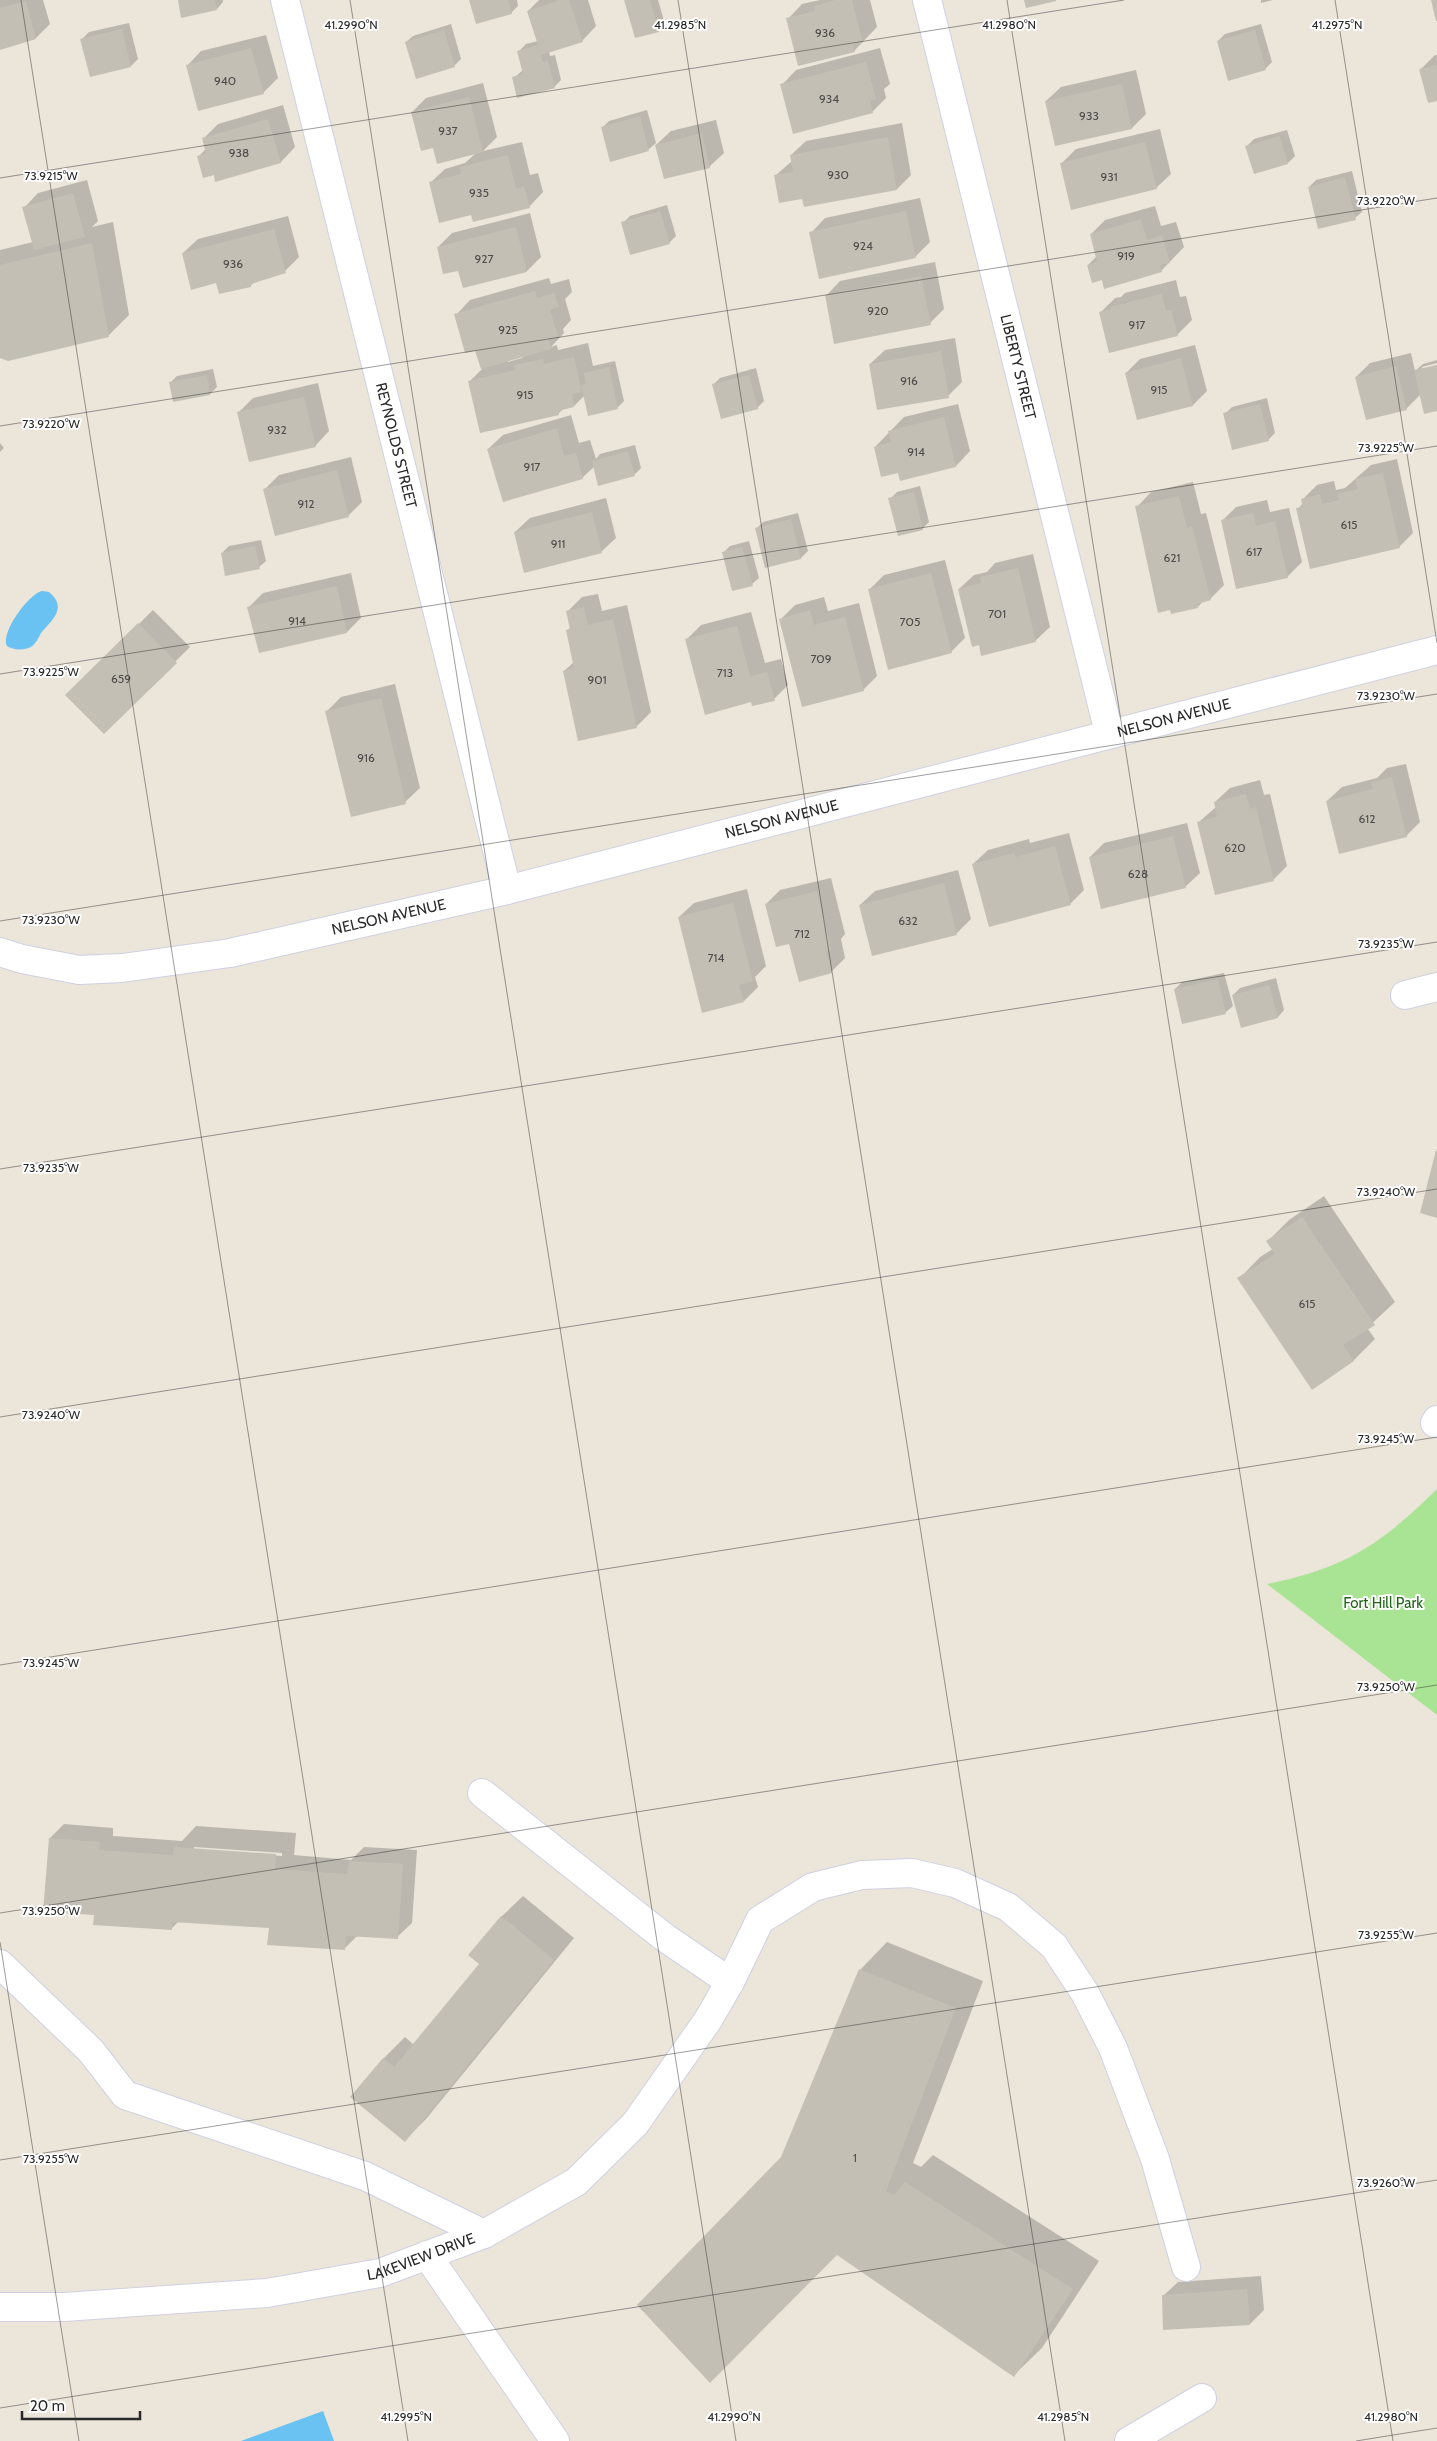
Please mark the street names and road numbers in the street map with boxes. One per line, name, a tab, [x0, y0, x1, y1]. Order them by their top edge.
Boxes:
street label: LIBERTY STREET	[996, 312, 1040, 421]
street label: REYNOLDS STREET	[372, 381, 420, 510]
street label: NELSON AVENUE	[1115, 695, 1232, 741]
street label: NELSON AVENUE	[723, 796, 840, 842]
street label: NELSON AVENUE	[330, 895, 447, 939]
street label: LAKEVIEW DRIVE	[366, 2229, 477, 2284]

